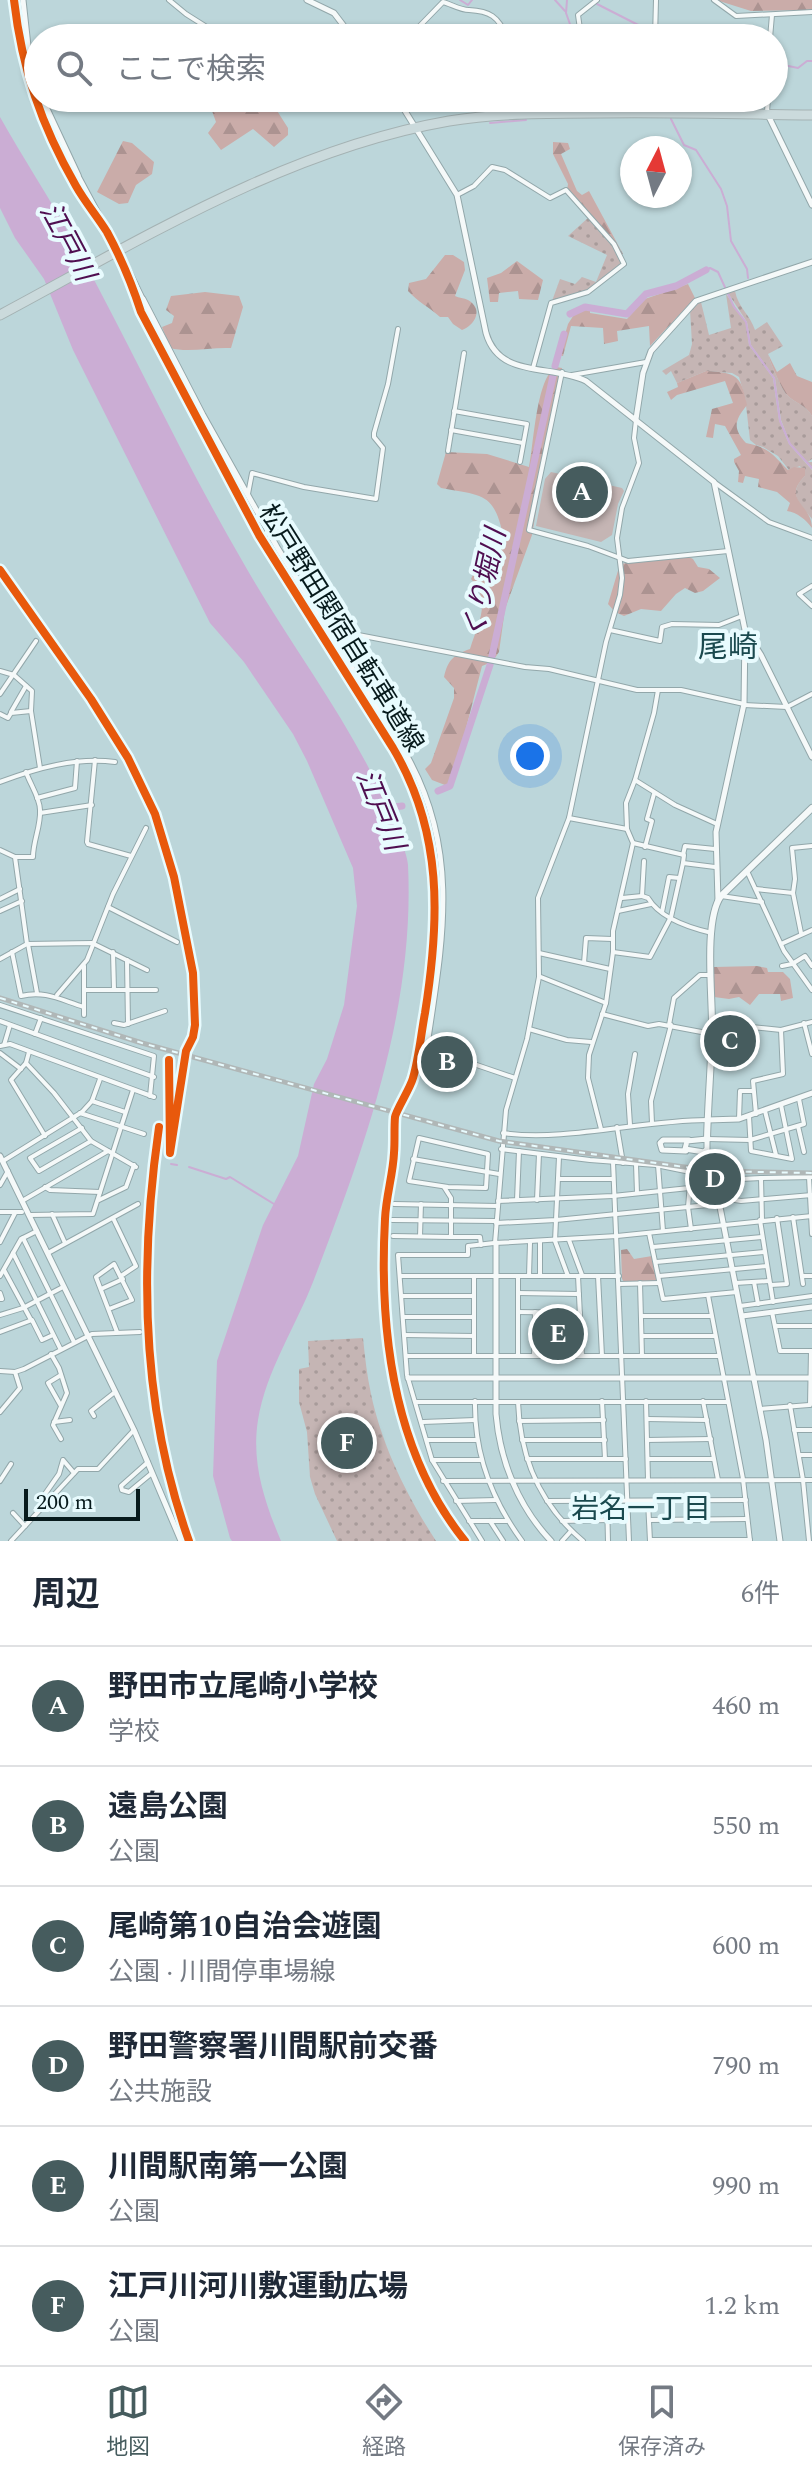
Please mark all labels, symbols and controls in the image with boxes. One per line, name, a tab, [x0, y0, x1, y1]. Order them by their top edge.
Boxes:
search box	[24, 24, 788, 112]
icon: search	[52, 46, 96, 90]
text: ここで検索	[116, 47, 266, 93]
north arrow	[620, 136, 692, 208]
water label: 江戸川	[28, 195, 107, 292]
pin: A	[556, 462, 608, 522]
street label: 松戸野田関宿自転車道線	[248, 496, 434, 760]
water label: くり堀川	[452, 522, 518, 643]
district label: 尾崎	[698, 625, 758, 671]
your location	[510, 736, 550, 776]
water label: 江戸川	[344, 763, 417, 860]
pin: C	[704, 1011, 756, 1071]
pin: B	[421, 1032, 473, 1092]
pin: D	[689, 1149, 741, 1209]
pin: E	[532, 1304, 584, 1364]
pin: F	[321, 1413, 373, 1473]
scale bar	[24, 1485, 140, 1521]
text: 200 m	[36, 1486, 93, 1519]
district label: 岩名一丁目	[571, 1488, 711, 1531]
text: 周辺	[32, 1569, 100, 1621]
text: 6件	[741, 1574, 780, 1614]
text: 野田市立尾崎小学校	[108, 1664, 378, 1710]
text: A	[48, 1686, 68, 1726]
text: 460 m	[712, 1686, 780, 1726]
text: 学校	[108, 1712, 160, 1752]
text: 遠島公園	[108, 1784, 228, 1830]
text: B	[49, 1806, 67, 1846]
text: 550 m	[712, 1806, 780, 1846]
text: 公園	[108, 1832, 160, 1872]
text: 尾崎第10自治会遊園	[108, 1904, 382, 1950]
text: C	[49, 1926, 67, 1966]
text: 600 m	[712, 1926, 780, 1966]
text: 公園 · 川間停車場線	[108, 1952, 336, 1992]
text: 野田警察署川間駅前交番	[108, 2024, 438, 2070]
text: D	[48, 2046, 68, 2086]
text: 790 m	[712, 2046, 780, 2086]
text: 公共施設	[108, 2072, 212, 2112]
text: 川間駅南第一公園	[108, 2144, 348, 2190]
text: E	[49, 2166, 67, 2206]
text: 990 m	[712, 2166, 780, 2206]
text: 公園	[108, 2192, 160, 2232]
text: 江戸川河川敷運動広場	[108, 2264, 408, 2310]
text: F	[50, 2286, 66, 2326]
text: 1.2 km	[704, 2286, 780, 2326]
text: 公園	[108, 2312, 160, 2352]
tab: 地図	[106, 2380, 150, 2464]
tab: 経路	[362, 2380, 406, 2464]
tab: 保存済み	[618, 2380, 706, 2464]

